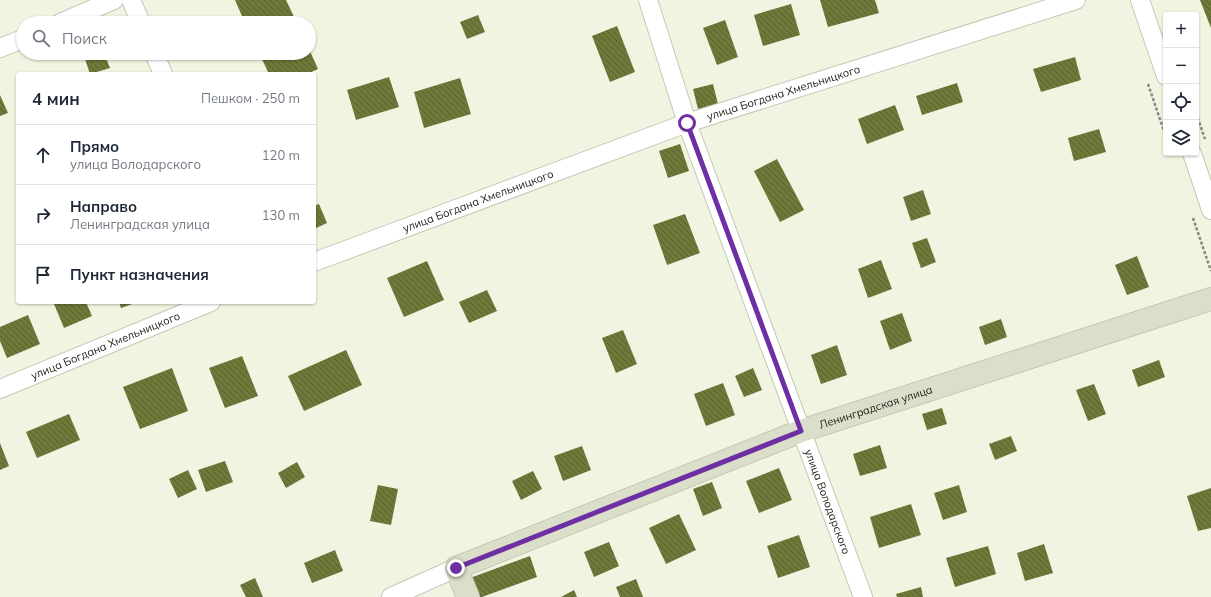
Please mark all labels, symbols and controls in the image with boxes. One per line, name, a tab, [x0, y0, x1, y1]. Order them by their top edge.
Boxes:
map controls	[1163, 12, 1199, 156]
button: +	[1163, 12, 1199, 48]
search box	[16, 16, 316, 60]
icon: search	[30, 27, 52, 49]
text: Поиск	[62, 29, 107, 48]
button: −	[1163, 48, 1199, 84]
street label: улица Богдана Хмельницкого	[705, 62, 862, 123]
button: locate	[1163, 84, 1199, 120]
text: 4 мин	[32, 88, 80, 109]
text: Пешком · 250 m	[201, 90, 300, 106]
route start	[678, 114, 696, 132]
button: layers	[1163, 120, 1199, 156]
text: Прямо	[70, 137, 119, 156]
icon: ahead	[32, 144, 54, 166]
text: 120 m	[262, 147, 300, 163]
text: улица Володарского	[70, 156, 201, 172]
street label: улица Богдана Хмельницкого	[401, 166, 555, 235]
text: Направо	[70, 197, 137, 216]
icon: right	[32, 204, 54, 226]
text: 130 m	[262, 207, 300, 223]
text: Ленинградская улица	[70, 216, 210, 232]
icon: arrive	[32, 264, 54, 286]
text: Пункт назначения	[70, 265, 209, 284]
street label: улица Богдана Хмельницкого	[29, 309, 182, 383]
street label: Ленинградская улица	[817, 382, 934, 432]
street label: улица Володарского	[802, 447, 853, 556]
route end	[447, 559, 465, 577]

